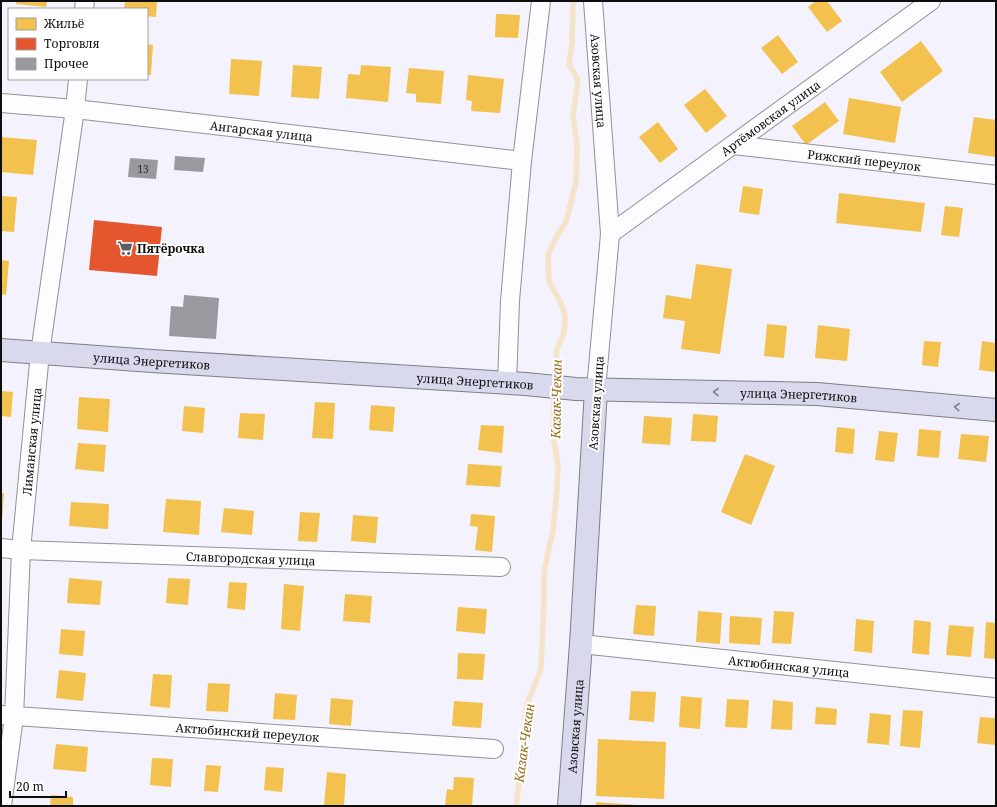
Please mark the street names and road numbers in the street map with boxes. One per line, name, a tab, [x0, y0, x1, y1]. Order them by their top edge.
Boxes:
street label: Азовская улица	[587, 33, 611, 129]
street label: Артёмовская улица	[717, 76, 824, 160]
street label: Ангарская улица	[209, 116, 314, 145]
street label: Рижский переулок	[807, 145, 923, 175]
street label: улица Энергетиков	[93, 348, 211, 373]
street label: Азовская улица	[584, 355, 608, 451]
street label: улица Энергетиков	[416, 369, 535, 393]
street label: улица Энергетиков	[740, 384, 858, 406]
street label: Лиманская улица	[18, 386, 45, 496]
street label: Славгородская улица	[186, 547, 316, 569]
street label: Актюбинская улица	[727, 651, 851, 681]
street label: Азовская улица	[563, 678, 587, 774]
street label: Актюбинский переулок	[175, 719, 321, 745]

